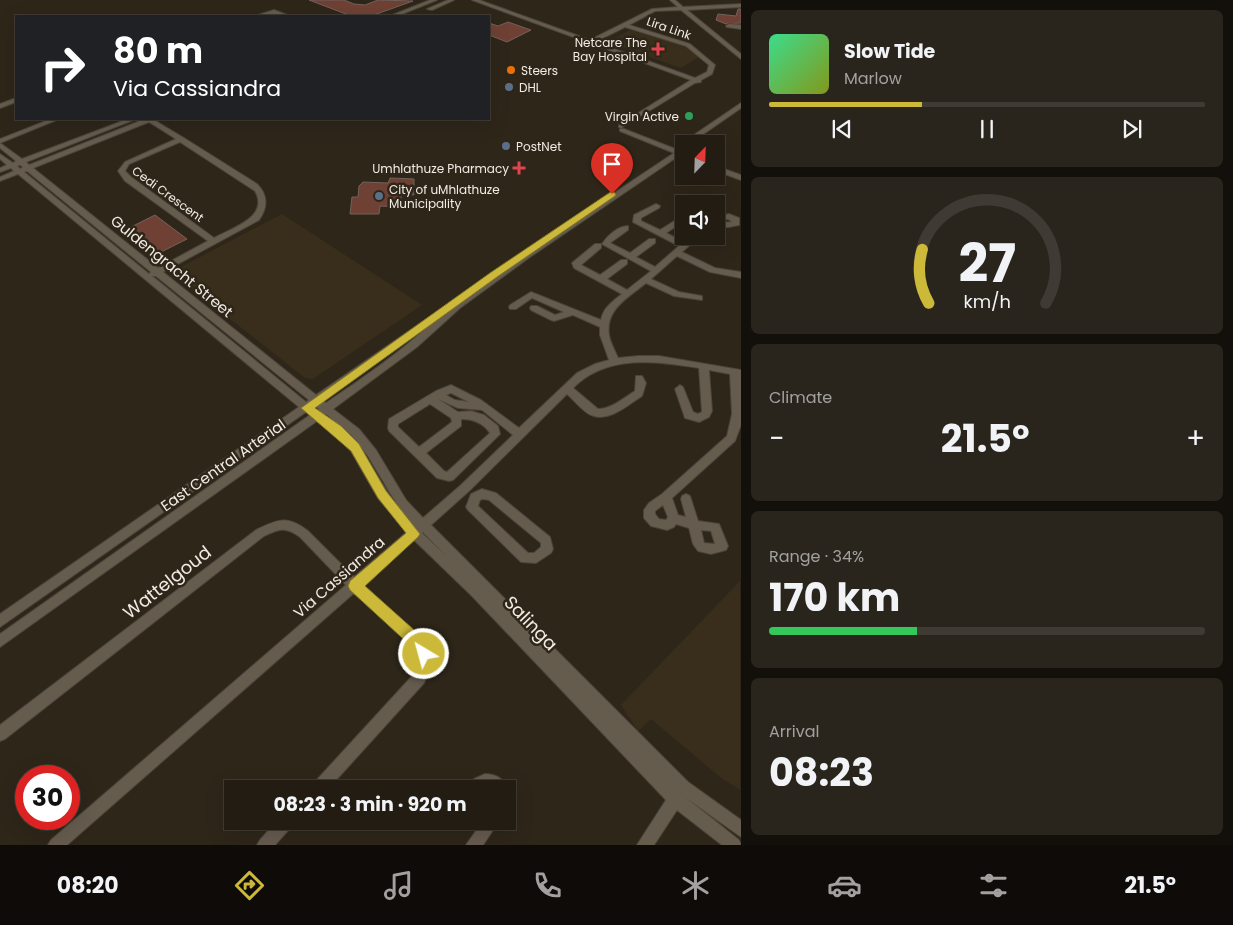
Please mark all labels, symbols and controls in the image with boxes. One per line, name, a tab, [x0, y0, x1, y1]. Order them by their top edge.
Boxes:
street label: Lira Link	[645, 12, 694, 44]
text: 80 m	[113, 26, 203, 75]
place label: Netcare The Bay Hospital	[573, 34, 647, 65]
icon: right	[30, 35, 95, 100]
text: Slow Tide	[844, 38, 935, 65]
marker: Netcare The Bay Hospital	[651, 42, 665, 56]
place label: Steers	[521, 62, 558, 79]
marker: Steers	[505, 64, 517, 76]
text: Marlow	[844, 67, 902, 90]
text: Via Cassiandra	[113, 73, 281, 104]
place label: DHL	[519, 79, 541, 96]
marker: DHL	[503, 81, 515, 93]
place label: Virgin Active	[605, 108, 679, 125]
marker: Virgin Active	[683, 110, 695, 122]
icon: previous	[828, 115, 856, 143]
icon: pause	[973, 115, 1001, 143]
icon: next	[1118, 115, 1146, 143]
north arrow	[675, 135, 725, 185]
map controls	[675, 135, 725, 245]
place label: PostNet	[516, 138, 562, 155]
marker: PostNet	[500, 140, 512, 152]
pin	[591, 143, 633, 194]
icon: arrive	[598, 150, 626, 178]
place label: Umhlathuze Pharmacy	[372, 160, 509, 177]
street label: Cedi Crescent	[129, 162, 207, 226]
marker: Umhlathuze Pharmacy	[513, 162, 525, 174]
place label: City of uMhlathuze Municipality	[389, 181, 500, 212]
marker: City of uMhlathuze Municipality	[373, 190, 385, 202]
button: sound	[675, 195, 725, 245]
street label: Guldengracht Street	[106, 210, 238, 322]
text: 27	[958, 227, 1016, 300]
text: km/h	[963, 289, 1011, 314]
text: Climate	[769, 386, 832, 409]
text: 21.5°	[941, 412, 1030, 465]
street label: East Central Arterial	[156, 414, 290, 516]
text: −	[769, 419, 784, 458]
text: +	[1186, 419, 1205, 458]
street label: Via Cassiandra	[289, 531, 389, 623]
street label: Wattelgoud	[118, 540, 216, 624]
text: Range · 34%	[769, 545, 864, 568]
text: 170 km	[769, 571, 900, 624]
street label: Salinga	[499, 590, 563, 656]
position arrow	[397, 627, 449, 679]
text: Arrival	[769, 720, 819, 743]
text: 08:23	[769, 746, 874, 799]
speed limit sign: 30	[15, 765, 80, 830]
text: 08:23 · 3 min · 920 m	[273, 791, 467, 818]
icon: directions	[232, 868, 267, 903]
icon: music	[381, 868, 416, 903]
icon: phone	[530, 868, 565, 903]
icon: climate	[678, 868, 713, 903]
icon: car	[827, 868, 862, 903]
icon: filters	[976, 868, 1011, 903]
text: 08:20	[57, 870, 119, 901]
text: 21.5°	[1125, 870, 1176, 901]

